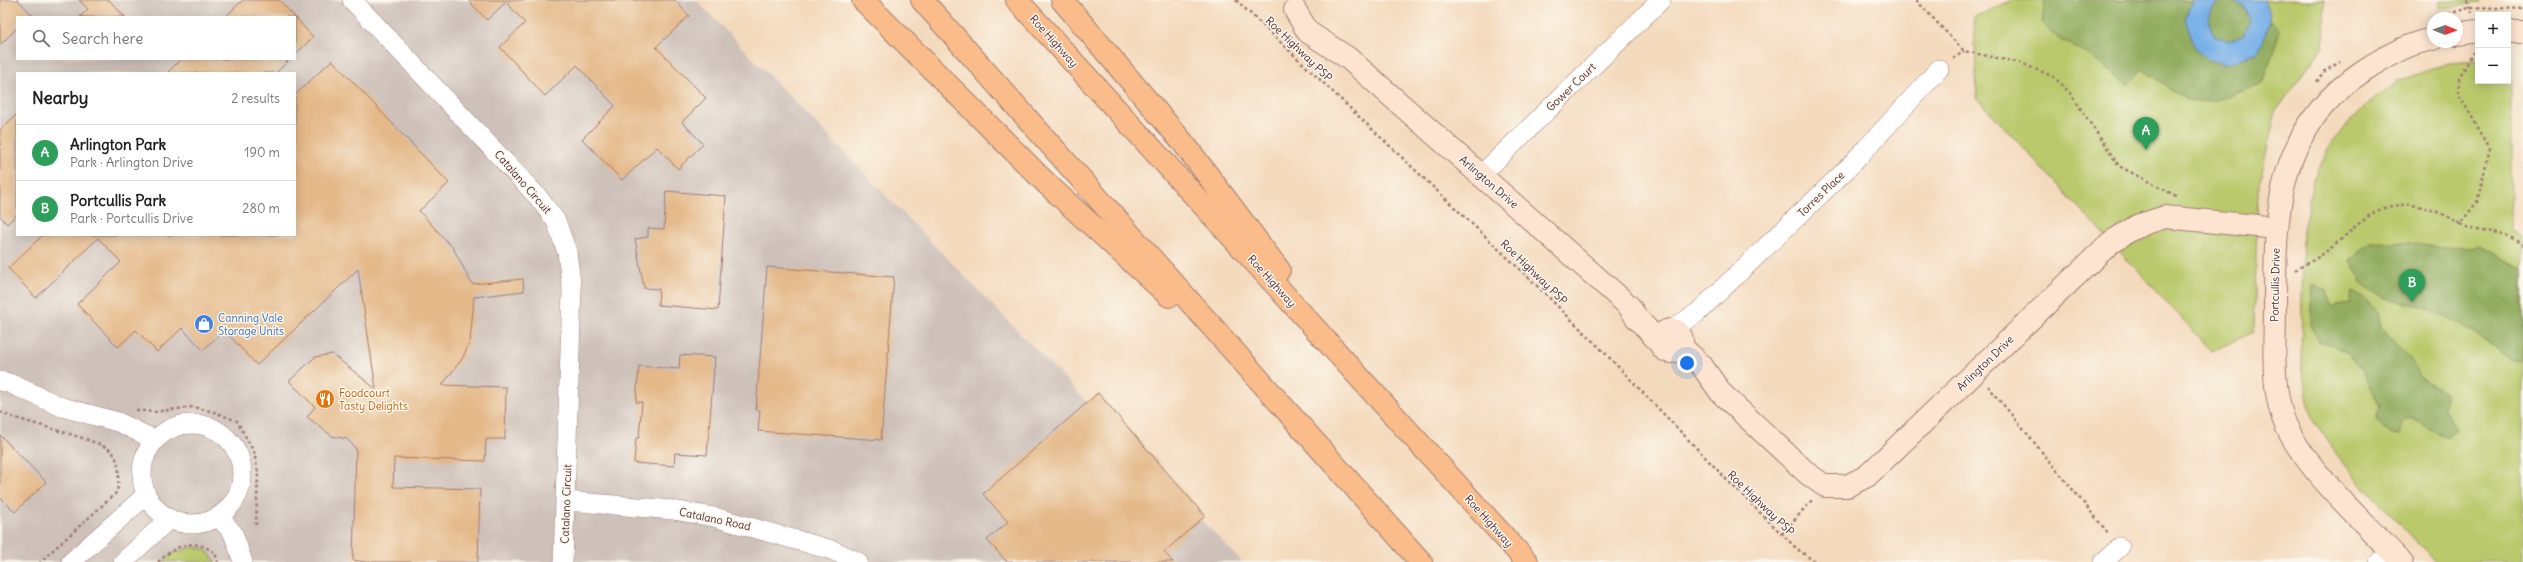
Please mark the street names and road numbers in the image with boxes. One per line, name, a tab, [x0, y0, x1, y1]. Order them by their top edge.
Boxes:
street label: Roe Highway	[1027, 12, 1081, 70]
street label: Roe Highway PSP	[1263, 14, 1336, 85]
street label: Gower Court	[1543, 60, 1599, 114]
street label: Catalano Circuit	[492, 147, 555, 217]
street label: Arlington Drive	[1457, 152, 1522, 212]
street label: Torres Place	[1795, 168, 1848, 220]
street label: Roe Highway PSP	[1498, 237, 1571, 308]
street label: Portcullis Drive	[2267, 248, 2283, 322]
street label: Roe Highway	[1245, 252, 1299, 310]
street label: Arlington Drive	[1954, 332, 2016, 394]
street label: Catalano Circuit	[558, 464, 574, 544]
street label: Roe Highway PSP	[1725, 468, 1798, 539]
street label: Roe Highway	[1462, 492, 1516, 550]
street label: Catalano Road	[678, 505, 753, 534]

